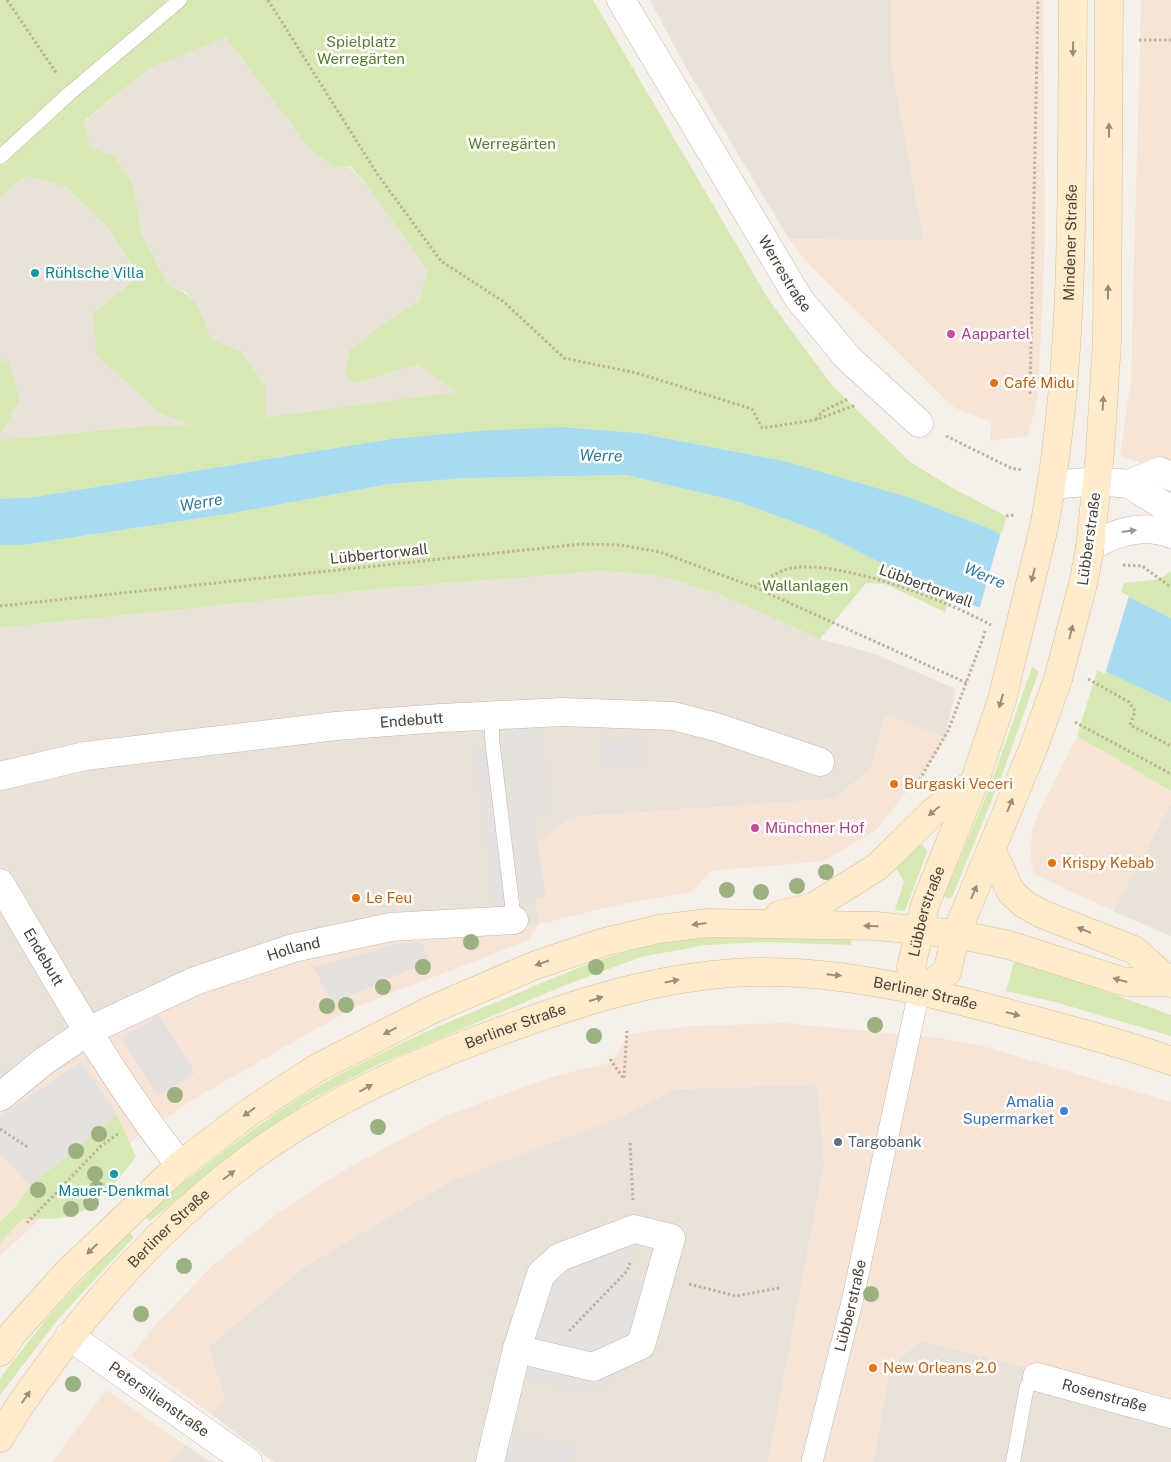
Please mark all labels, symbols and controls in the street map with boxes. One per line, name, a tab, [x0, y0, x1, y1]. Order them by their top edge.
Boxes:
park label: Spielplatz Werregärten	[317, 33, 405, 67]
one-way arrow	[1069, 41, 1077, 57]
one-way arrow	[1105, 122, 1113, 138]
park label: Werregärten	[468, 135, 556, 152]
street label: Mindener Straße	[1060, 184, 1080, 301]
street label: Werrestraße	[755, 232, 815, 315]
place label: Rühlsche Villa	[45, 264, 144, 281]
marker: Rühlsche Villa	[29, 267, 41, 279]
one-way arrow	[1104, 284, 1112, 300]
place label: Aappartel	[961, 325, 1030, 342]
marker: Aappartel	[945, 328, 957, 340]
place label: Café Midu	[1004, 374, 1075, 391]
marker: Café Midu	[988, 377, 1000, 389]
one-way arrow	[1100, 395, 1108, 411]
water label: Werre	[579, 446, 623, 465]
water label: Werre	[178, 489, 224, 516]
street label: Lübberstraße	[1074, 491, 1103, 587]
one-way arrow	[1121, 527, 1137, 535]
street label: Lübbertorwall	[329, 540, 429, 567]
water label: Werre	[961, 558, 1009, 593]
street label: Lübbertorwall	[877, 561, 975, 610]
one-way arrow	[1029, 567, 1037, 582]
park label: Wallanlagen	[762, 577, 848, 594]
one-way arrow	[1067, 624, 1075, 639]
one-way arrow	[997, 694, 1005, 709]
street label: Endebutt	[379, 709, 444, 731]
place label: Burgaski Veceri	[904, 775, 1013, 792]
marker: Burgaski Veceri	[888, 778, 900, 790]
one-way arrow	[1007, 798, 1014, 813]
one-way arrow	[928, 806, 941, 817]
place label: Münchner Hof	[765, 819, 865, 836]
marker: Münchner Hof	[749, 822, 761, 834]
place label: Krispy Kebab	[1062, 854, 1154, 871]
marker: Krispy Kebab	[1046, 857, 1058, 869]
street label: Lübberstraße	[905, 863, 948, 958]
one-way arrow	[970, 884, 978, 899]
place label: Le Feu	[366, 889, 412, 906]
marker: Le Feu	[350, 892, 362, 904]
one-way arrow	[691, 921, 707, 929]
one-way arrow	[863, 921, 879, 929]
street label: Endebutt	[21, 925, 68, 989]
one-way arrow	[1076, 926, 1091, 934]
street label: Holland	[265, 933, 322, 964]
one-way arrow	[535, 960, 550, 967]
one-way arrow	[826, 971, 842, 979]
street label: Berliner Straße	[872, 973, 979, 1013]
one-way arrow	[1113, 975, 1128, 983]
one-way arrow	[664, 976, 680, 984]
one-way arrow	[589, 994, 604, 1002]
street label: Berliner Straße	[462, 1000, 568, 1052]
one-way arrow	[1005, 1011, 1020, 1019]
one-way arrow	[383, 1027, 397, 1035]
one-way arrow	[359, 1084, 373, 1093]
place label: Amalia Supermarket	[963, 1093, 1054, 1127]
marker: Amalia Supermarket	[1058, 1105, 1070, 1117]
one-way arrow	[243, 1107, 256, 1117]
place label: Targobank	[848, 1133, 922, 1150]
marker: Targobank	[832, 1136, 844, 1148]
marker: Mauer-Denkmal	[108, 1168, 120, 1180]
one-way arrow	[222, 1170, 236, 1180]
place label: Mauer-Denkmal	[58, 1182, 170, 1199]
street label: Berliner Straße	[124, 1185, 213, 1271]
one-way arrow	[86, 1243, 98, 1255]
street label: Lübberstraße	[831, 1258, 869, 1353]
street label: Petersilienstraße	[106, 1358, 213, 1440]
place label: New Orleans 2.0	[883, 1359, 997, 1376]
marker: New Orleans 2.0	[867, 1362, 879, 1374]
street label: Rosenstraße	[1060, 1375, 1149, 1415]
one-way arrow	[21, 1390, 31, 1403]

